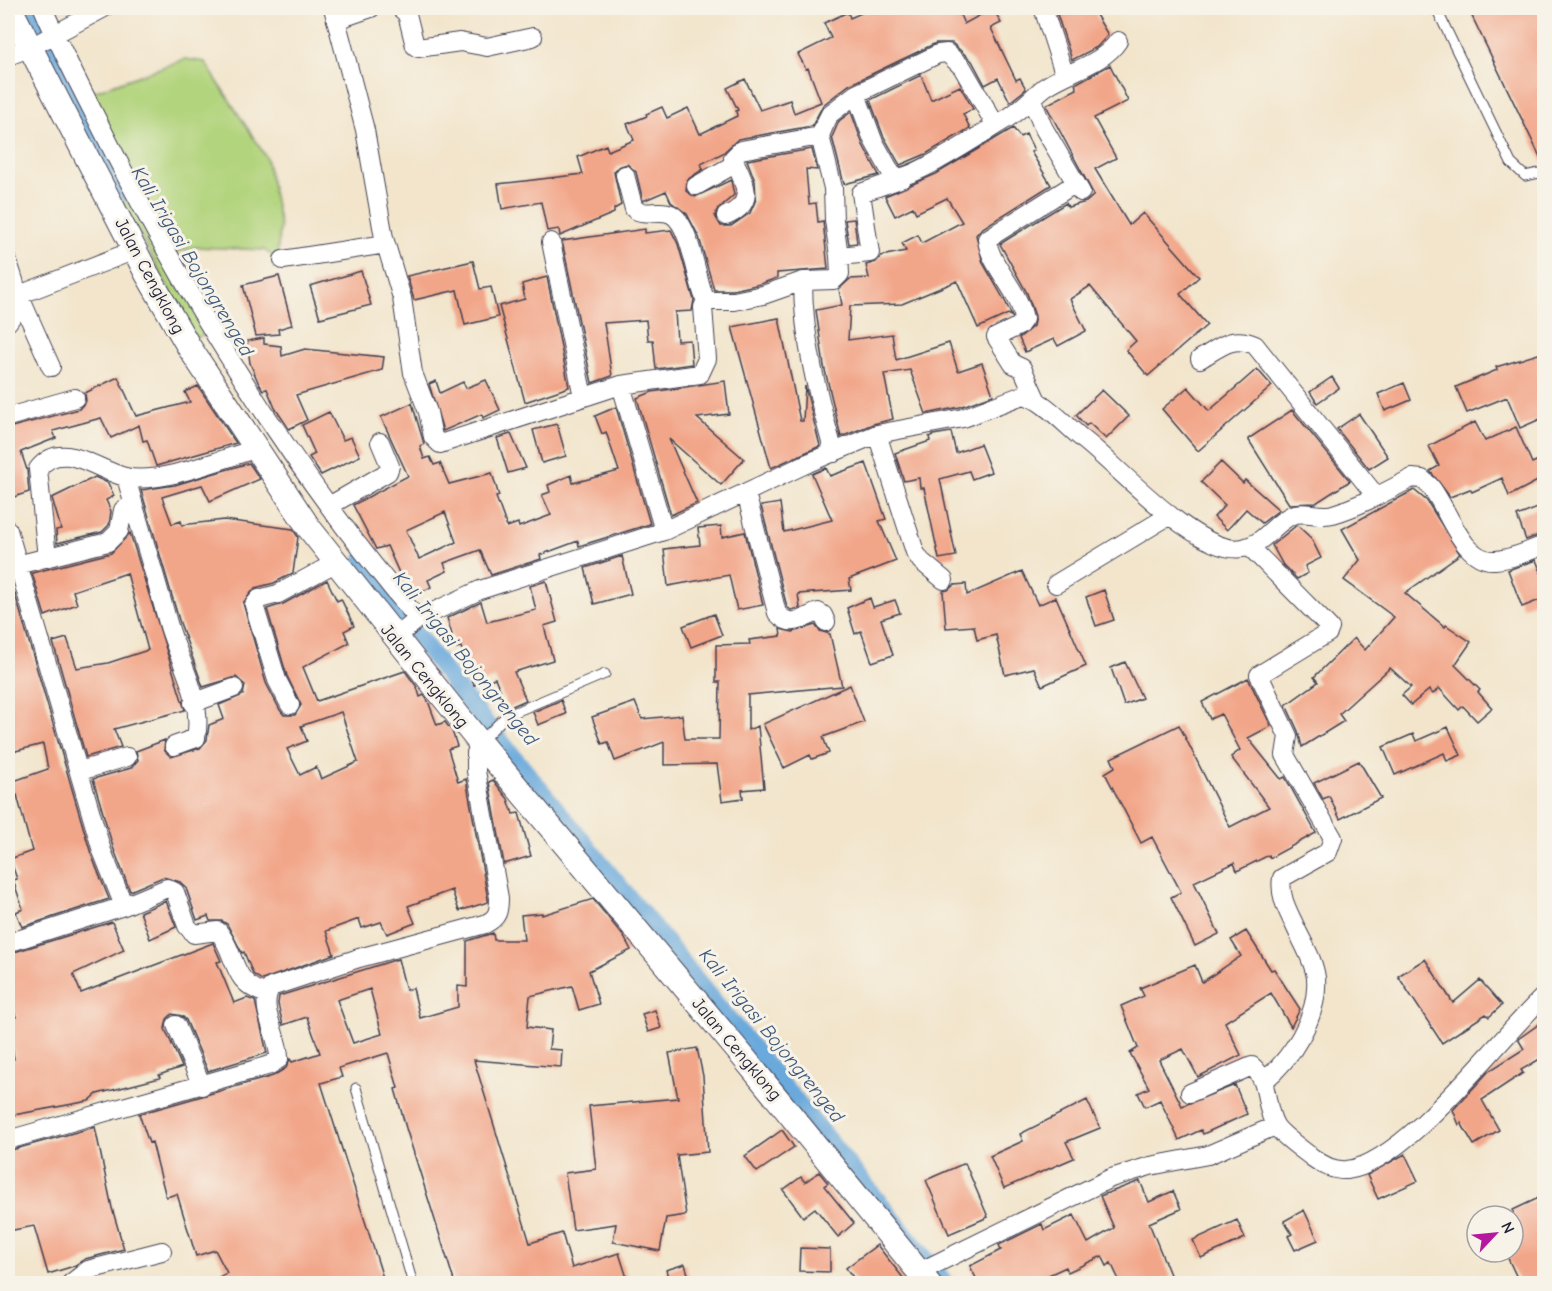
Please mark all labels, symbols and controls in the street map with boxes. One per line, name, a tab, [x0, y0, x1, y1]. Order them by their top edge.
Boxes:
water label: Kali Irigasi Bojongrenged	[127, 162, 259, 362]
street label: Jalan Cengklong	[110, 215, 189, 338]
water label: Kali Irigasi Bojongrenged	[388, 567, 544, 751]
street label: Jalan Cengklong	[376, 620, 473, 733]
water label: Kali Irigasi Bojongrenged	[694, 944, 850, 1128]
street label: Jalan Cengklong	[687, 994, 786, 1105]
north arrow	[1465, 1204, 1525, 1264]
text: N	[1497, 1219, 1518, 1236]

